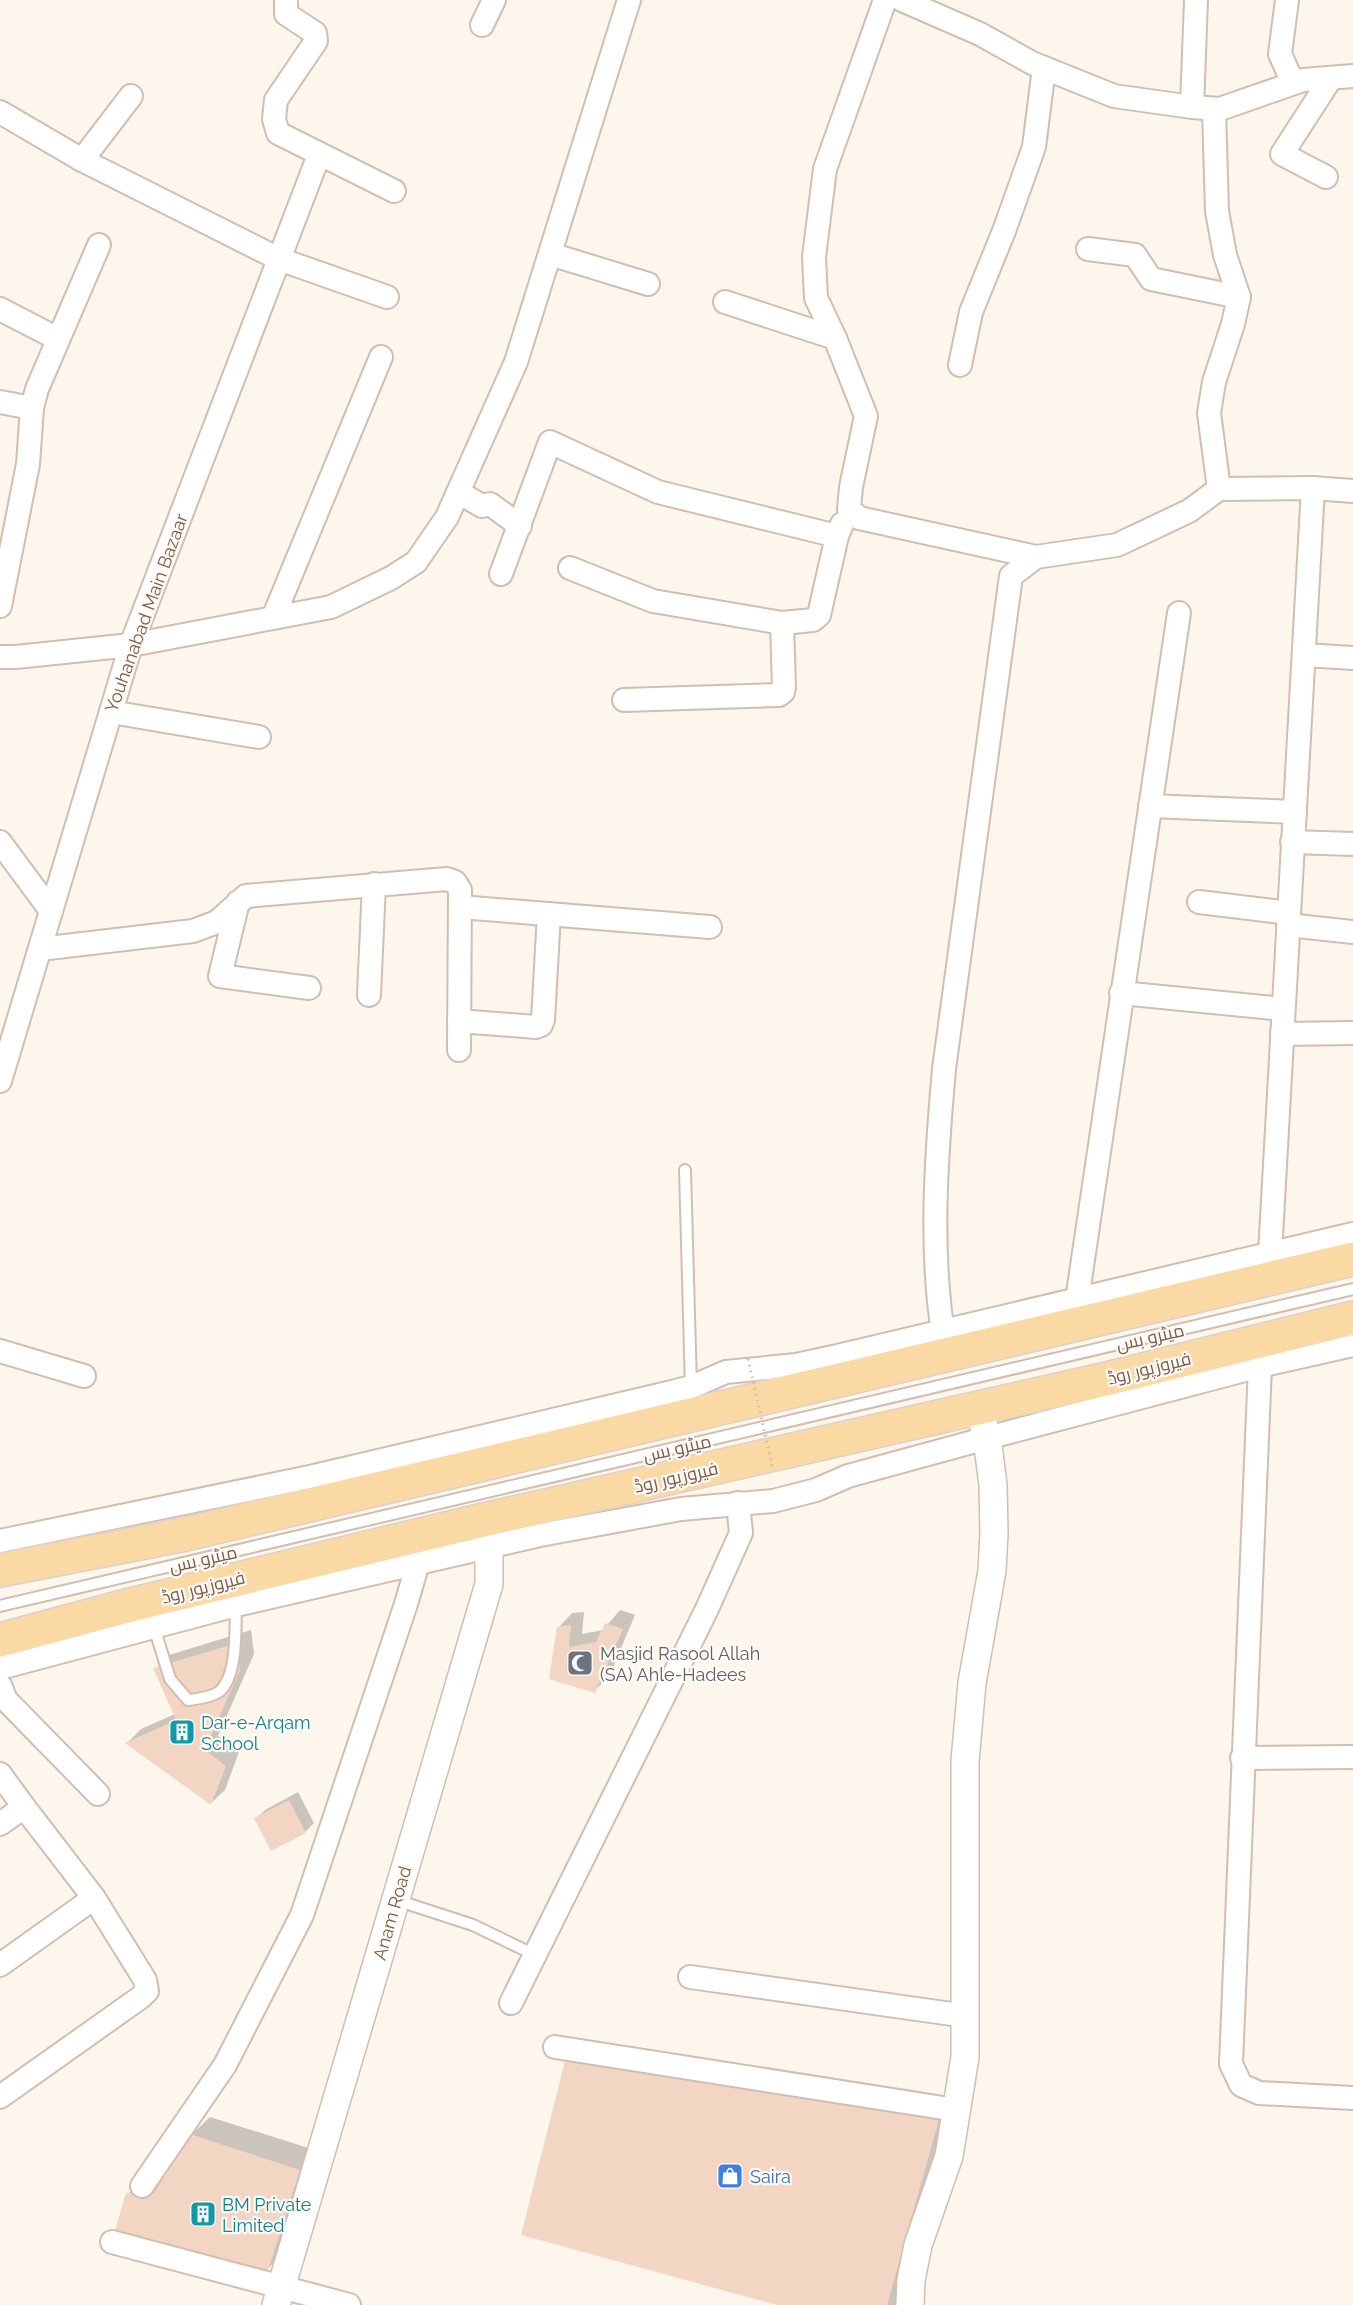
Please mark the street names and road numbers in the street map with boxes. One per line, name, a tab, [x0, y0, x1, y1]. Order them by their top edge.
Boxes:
street label: Youhanabad Main Bazaar	[100, 510, 192, 715]
street label: میٹرو بس	[1114, 1319, 1186, 1356]
street label: فیروزپور روڈ	[1105, 1347, 1193, 1390]
street label: میٹرو بس	[641, 1430, 713, 1467]
street label: فیروزپور روڈ	[632, 1457, 720, 1499]
street label: میٹرو بس	[167, 1541, 239, 1578]
street label: فیروزپور روڈ	[159, 1566, 247, 1609]
street label: Anam Road	[369, 1864, 415, 1962]

